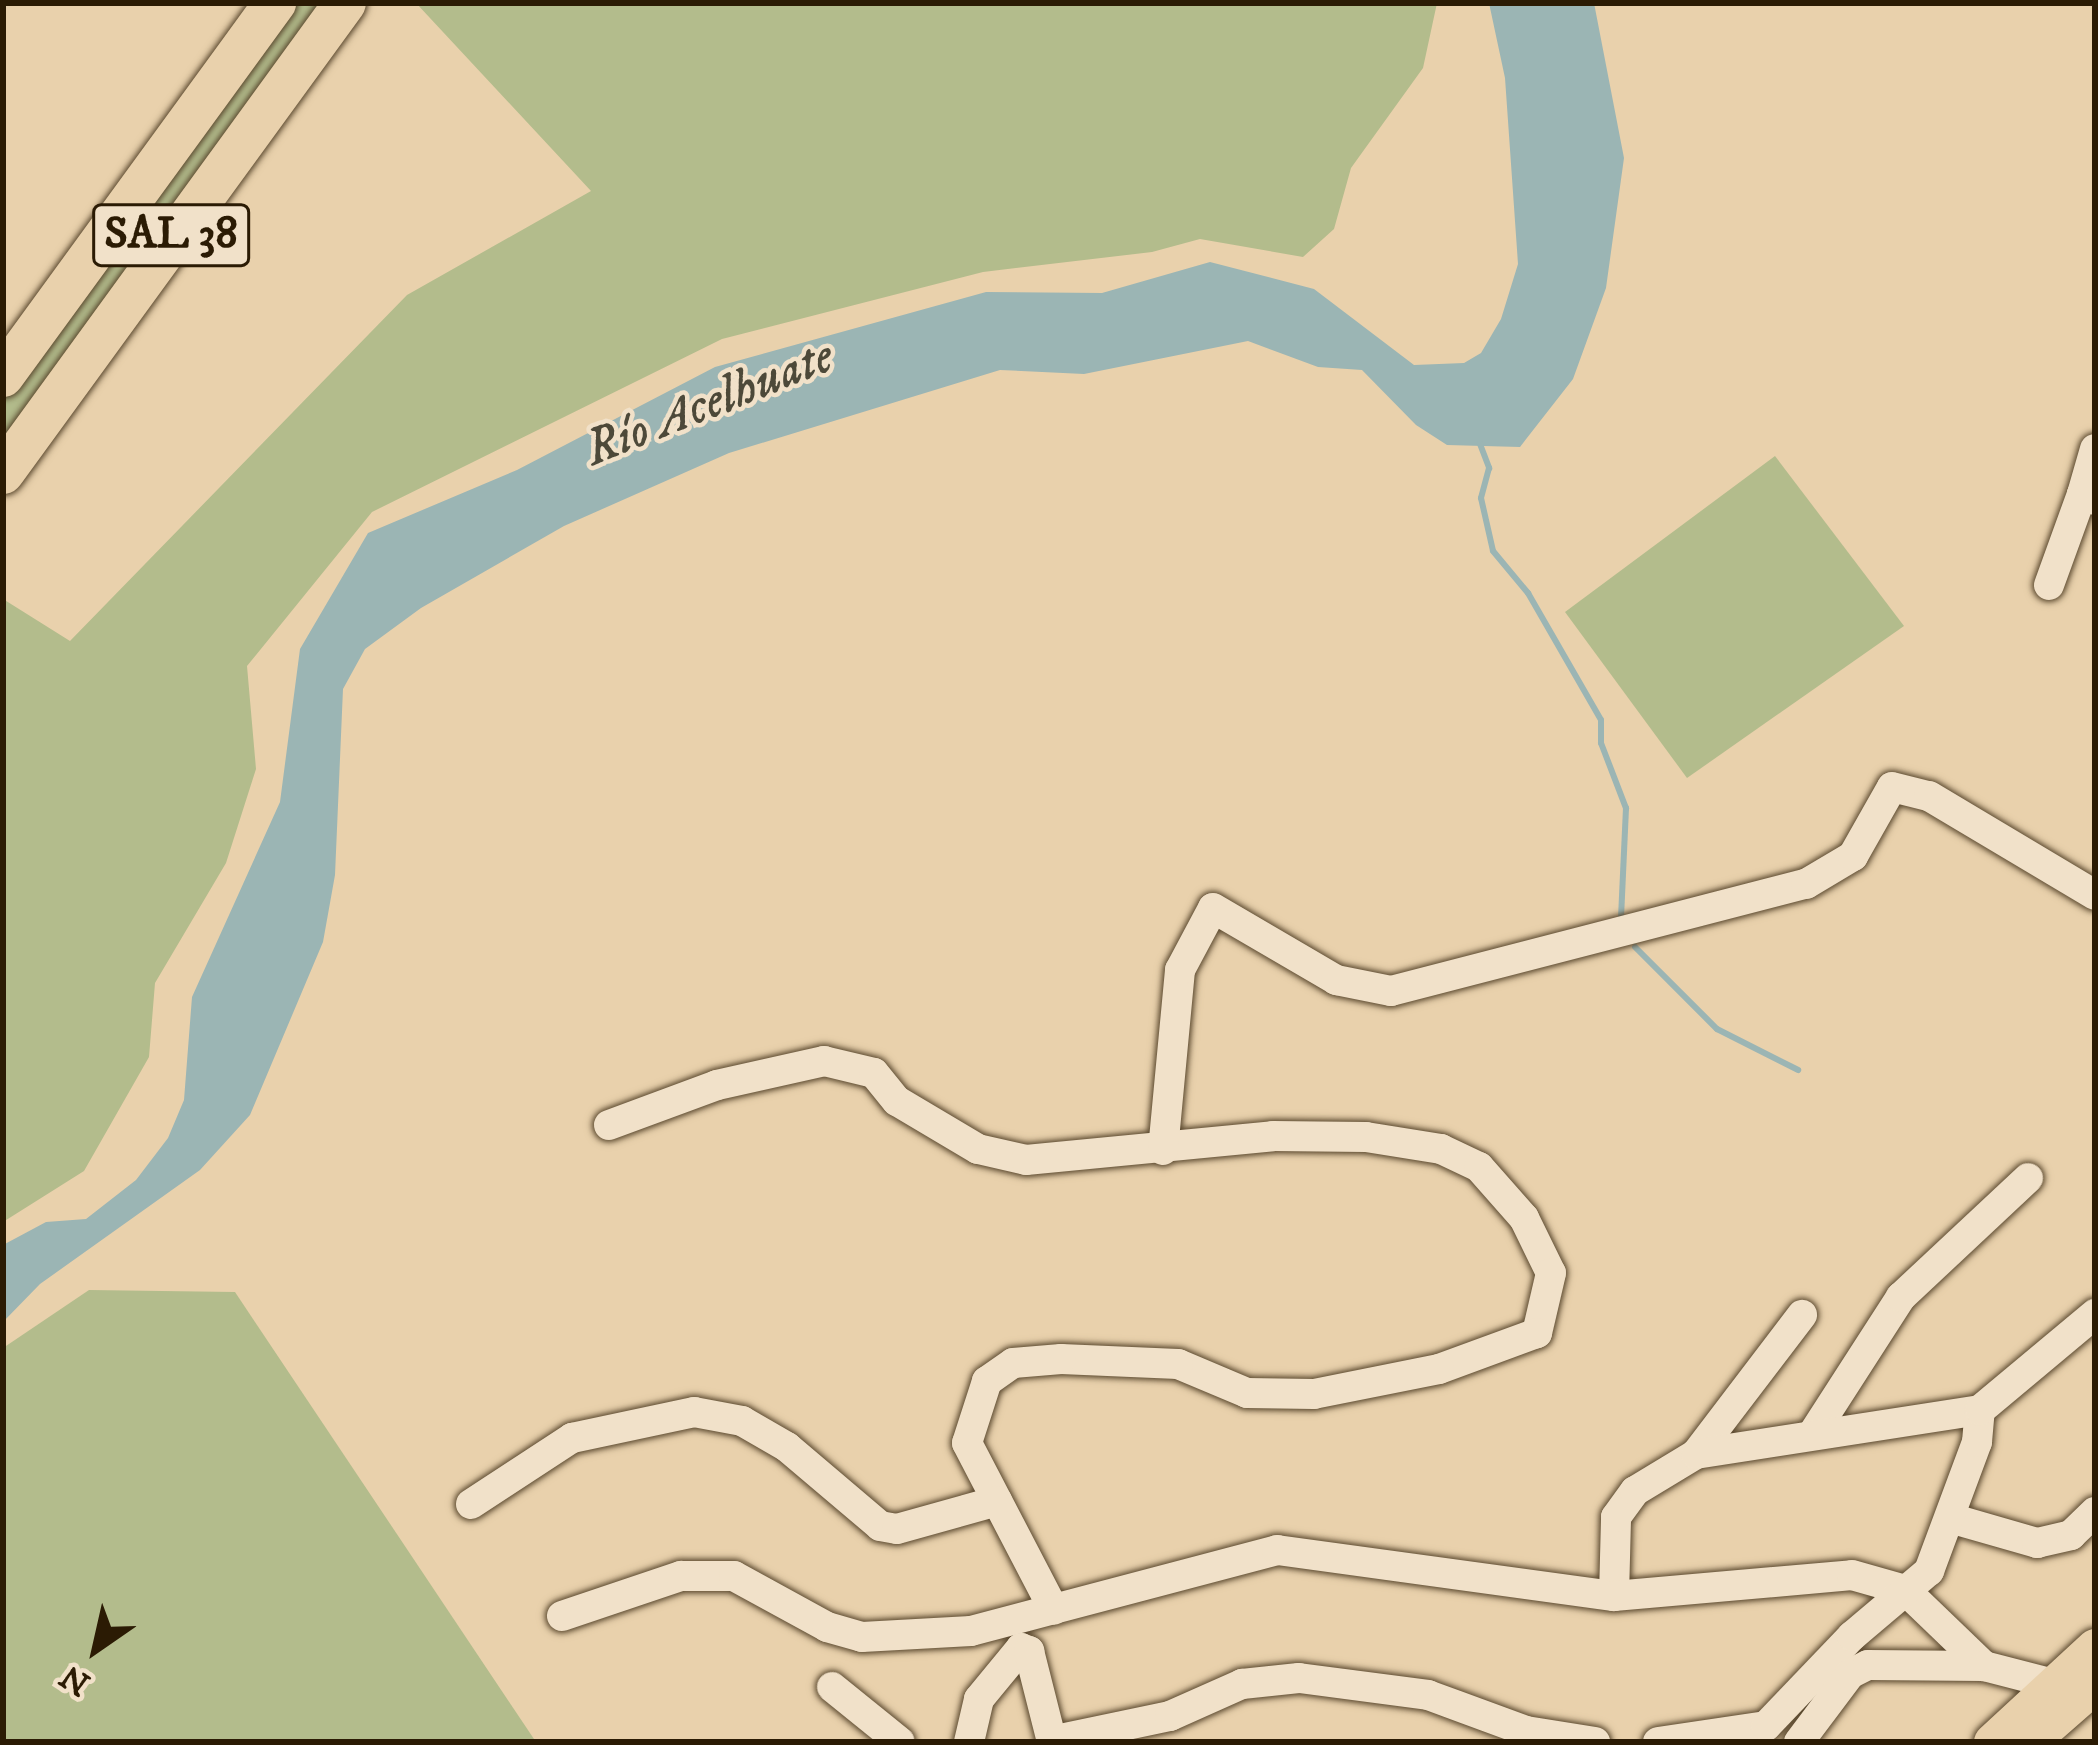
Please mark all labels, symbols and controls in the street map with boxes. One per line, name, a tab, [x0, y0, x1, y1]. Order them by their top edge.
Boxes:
road number: SAL 38	[90, 196, 252, 274]
water label: Río Acelhuate	[576, 325, 842, 481]
north arrow	[36, 1589, 156, 1709]
text: N	[53, 1655, 98, 1704]

